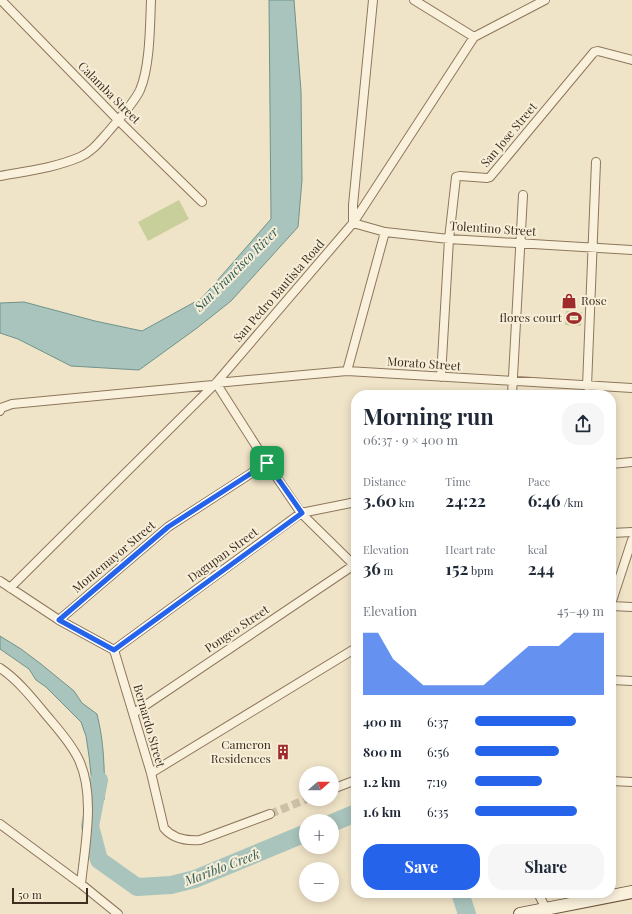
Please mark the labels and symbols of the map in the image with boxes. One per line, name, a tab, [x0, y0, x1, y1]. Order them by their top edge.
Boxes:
street label: Calamba Street	[75, 58, 145, 128]
street label: San Jose Street	[477, 98, 540, 170]
street label: Tolentino Street	[449, 217, 538, 239]
water label: San Francisco River	[189, 223, 282, 315]
street label: San Pedro Bautista Road	[229, 236, 327, 345]
shop icon: Rose	[560, 292, 578, 310]
place label: Rose	[581, 292, 607, 308]
place label: flores court	[500, 309, 563, 325]
sports icon: flores court	[565, 309, 583, 327]
street label: Morato Street	[387, 352, 462, 374]
pin	[250, 446, 284, 480]
street label: Montemayor Street	[69, 516, 159, 596]
street label: Dagupan Street	[184, 523, 261, 585]
street label: Pongco Street	[201, 600, 272, 656]
street label: Bernardo Street	[130, 682, 170, 770]
place label: Cameron Residences	[211, 736, 271, 766]
building icon: Cameron Residences	[274, 743, 292, 761]
north arrow	[299, 766, 339, 806]
water label: Mariblo Creek	[181, 844, 262, 889]
scale bar	[12, 886, 88, 905]

